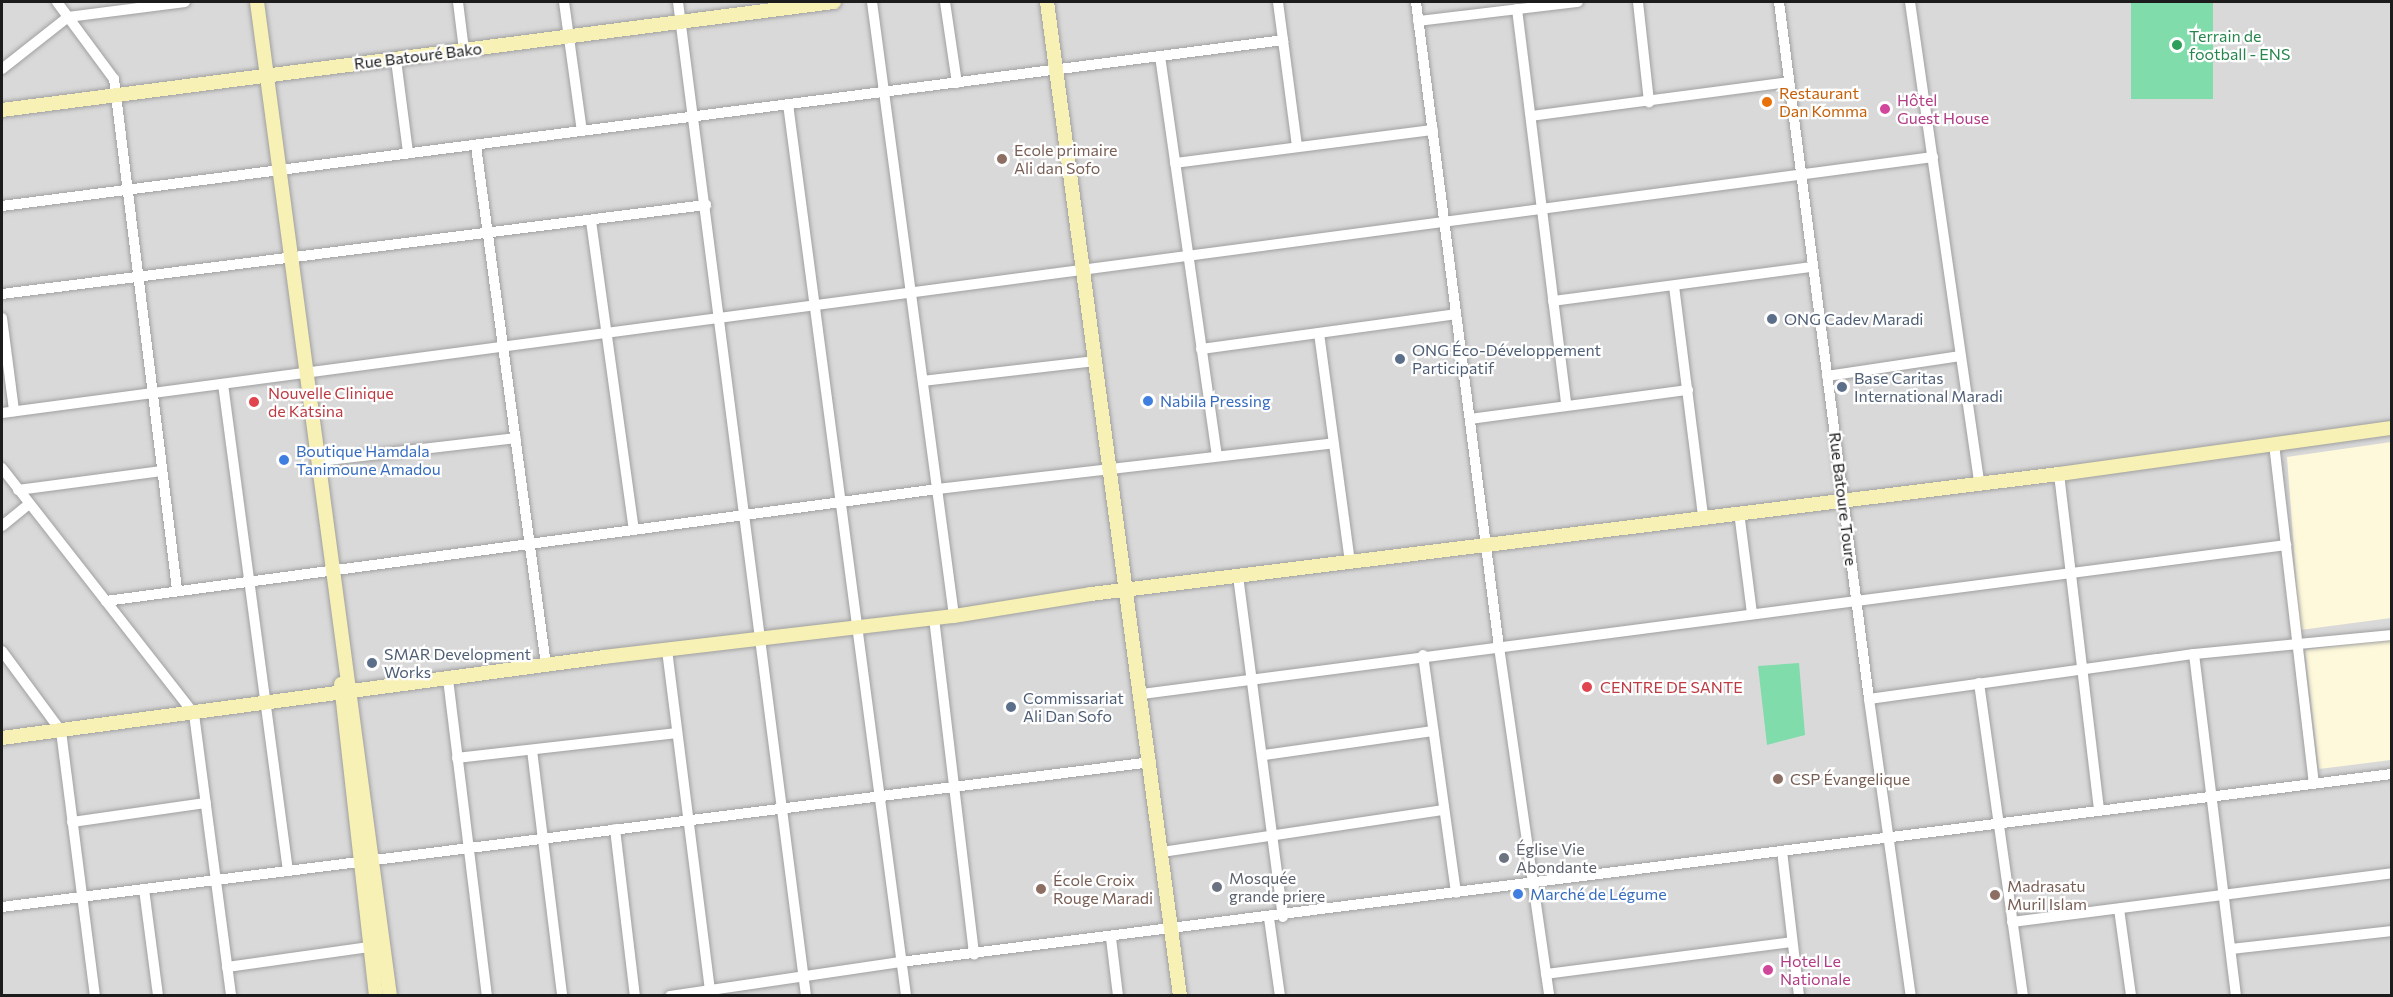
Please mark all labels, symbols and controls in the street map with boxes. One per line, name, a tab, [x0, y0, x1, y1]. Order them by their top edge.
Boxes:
place label: Terrain de football - ENS	[2189, 26, 2290, 64]
marker: Terrain de football - ENS	[2170, 38, 2184, 52]
street label: Rue Batouré Bako	[353, 39, 483, 73]
place label: Restaurant Dan Komma	[1779, 83, 1867, 121]
place label: Hôtel Guest House	[1897, 90, 1989, 128]
marker: Restaurant Dan Komma	[1760, 95, 1774, 109]
marker: Hôtel Guest House	[1878, 102, 1892, 116]
place label: Ecole primaire Ali dan Sofo	[1014, 140, 1117, 178]
marker: Ecole primaire Ali dan Sofo	[995, 152, 1009, 166]
place label: ONG Cadev Maradi	[1784, 309, 1923, 329]
marker: ONG Cadev Maradi	[1765, 312, 1779, 326]
place label: ONG Éco-Développement Participatif	[1412, 340, 1601, 378]
marker: ONG Éco-Développement Participatif	[1393, 352, 1407, 366]
place label: Base Caritas International Maradi	[1854, 368, 2003, 406]
marker: Base Caritas International Maradi	[1835, 380, 1849, 394]
place label: Nouvelle Clinique de Katsina	[268, 383, 394, 421]
place label: Nabila Pressing	[1160, 391, 1271, 411]
marker: Nouvelle Clinique de Katsina	[245, 393, 263, 411]
marker: Nabila Pressing	[1141, 394, 1155, 408]
street label: Rue Batoure Toure	[1825, 431, 1861, 567]
place label: Boutique Hamdala Tanimoune Amadou	[296, 441, 441, 479]
marker: Boutique Hamdala Tanimoune Amadou	[277, 453, 291, 467]
place label: SMAR Development Works	[384, 644, 531, 682]
marker: SMAR Development Works	[365, 656, 379, 670]
place label: CENTRE DE SANTE	[1600, 677, 1743, 697]
marker: CENTRE DE SANTE	[1578, 678, 1596, 696]
place label: Commissariat Ali Dan Sofo	[1023, 688, 1124, 726]
marker: Commissariat Ali Dan Sofo	[1004, 700, 1018, 714]
place label: CSP Évangelique	[1790, 769, 1910, 789]
marker: CSP Évangelique	[1771, 772, 1785, 786]
place label: Église Vie Abondante	[1516, 839, 1597, 877]
marker: Église Vie Abondante	[1497, 851, 1511, 865]
place label: Mosquée grande priere	[1229, 868, 1325, 906]
place label: École Croix Rouge Maradi	[1053, 870, 1153, 908]
place label: Madrasatu Muril Islam	[2007, 876, 2087, 914]
marker: Mosquée grande priere	[1210, 880, 1224, 894]
marker: École Croix Rouge Maradi	[1034, 882, 1048, 896]
place label: Marché de Légume	[1530, 884, 1667, 904]
marker: Marché de Légume	[1511, 887, 1525, 901]
marker: Madrasatu Muril Islam	[1988, 888, 2002, 902]
place label: Hotel Le Nationale	[1780, 951, 1851, 989]
marker: Hotel Le Nationale	[1761, 963, 1775, 977]

